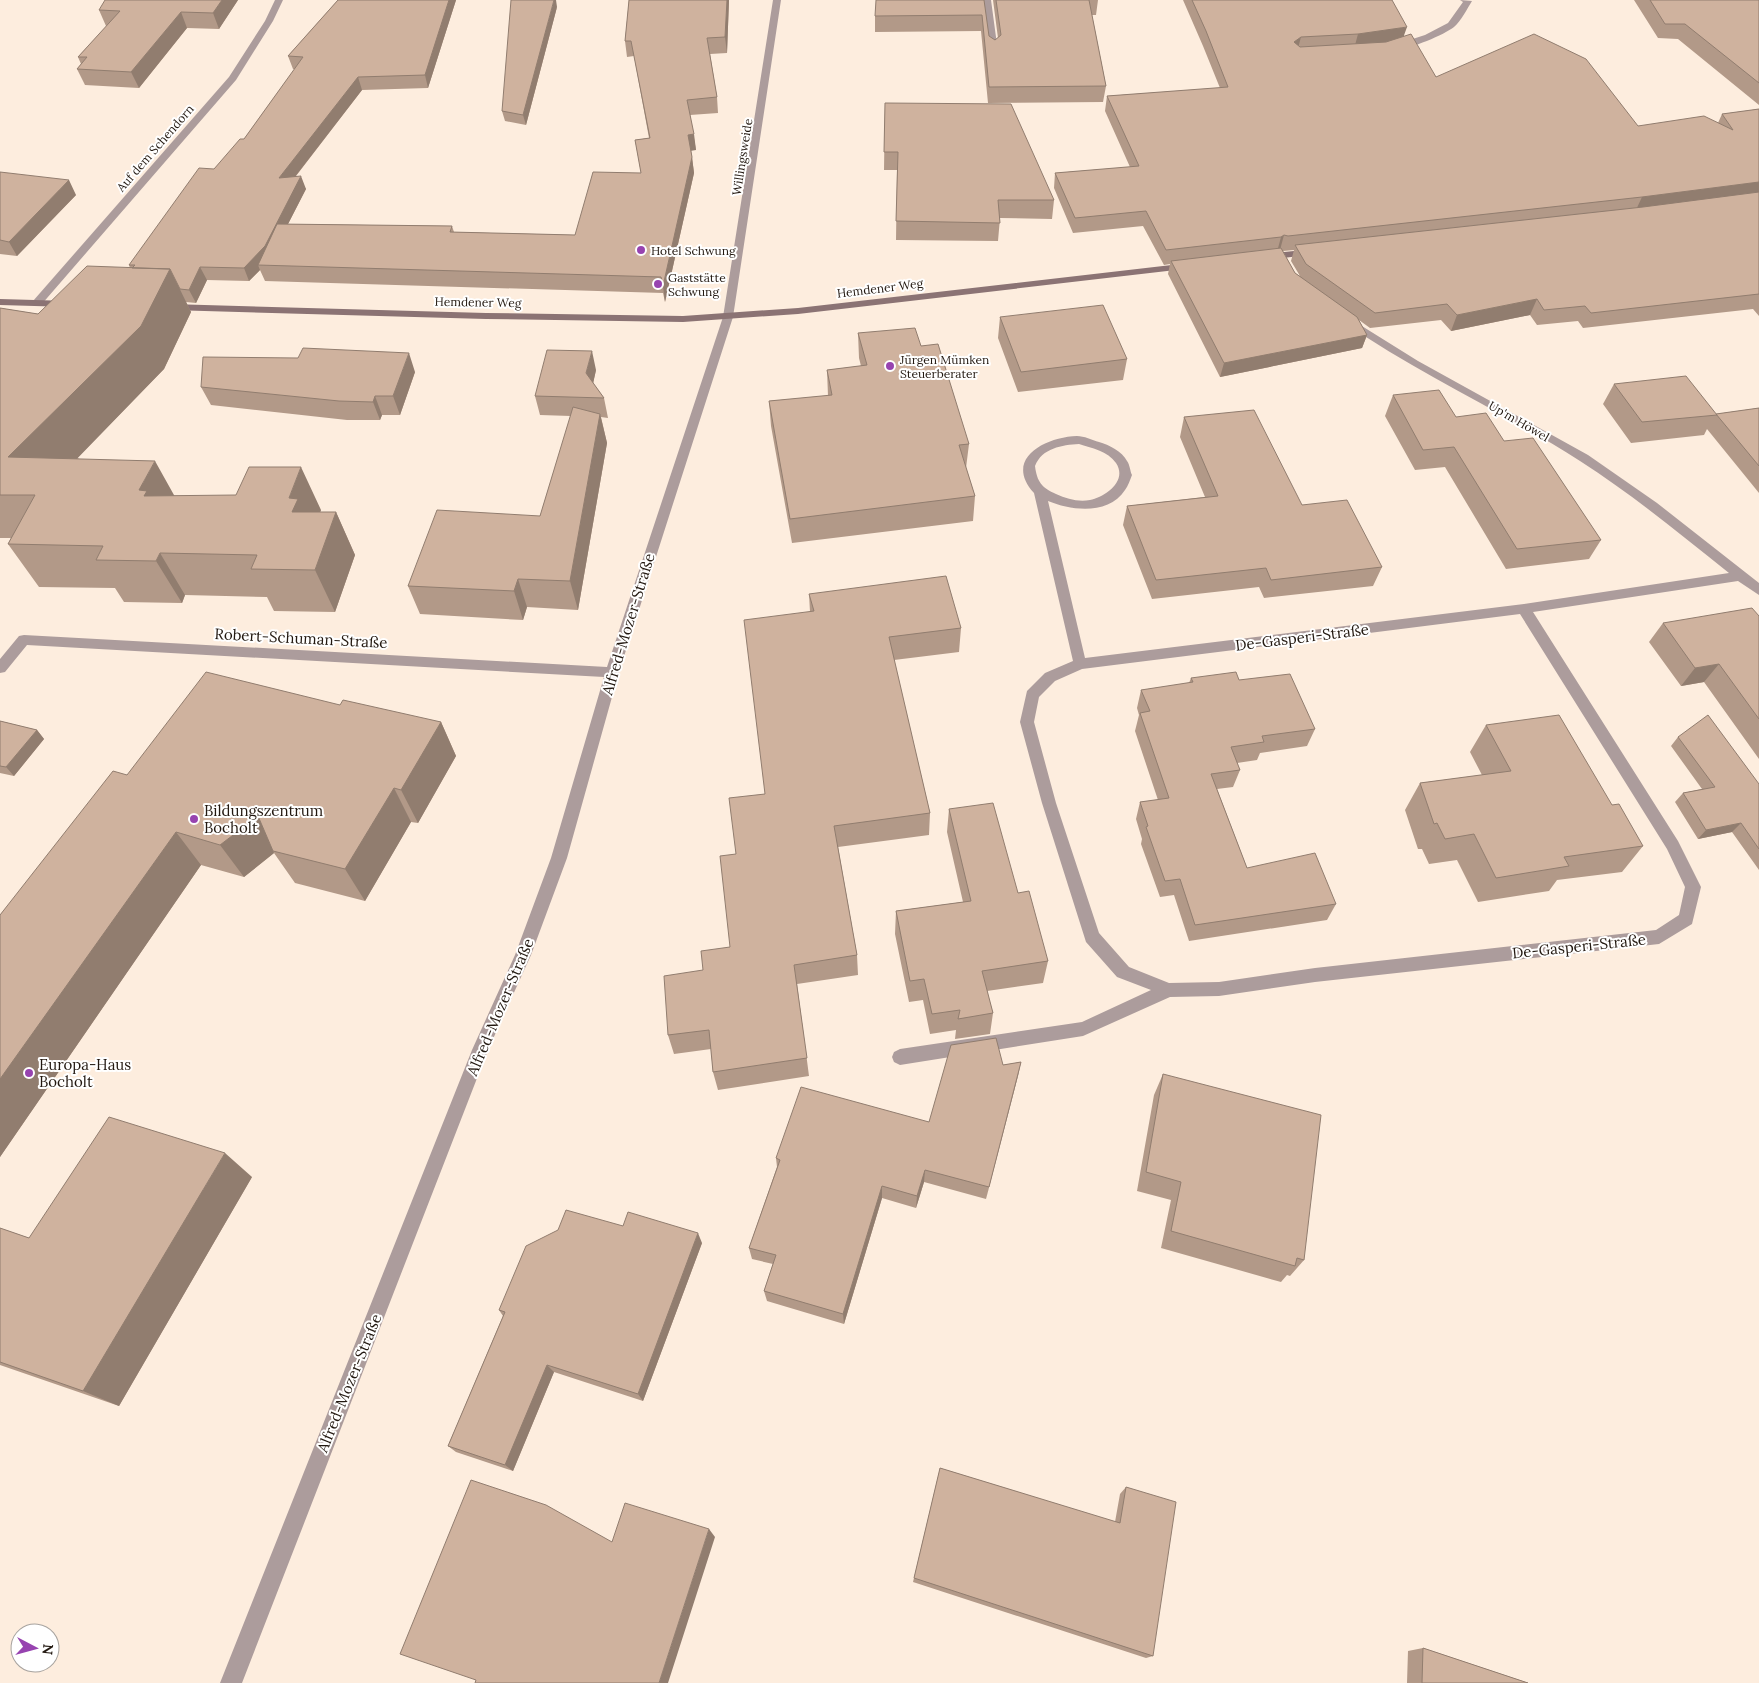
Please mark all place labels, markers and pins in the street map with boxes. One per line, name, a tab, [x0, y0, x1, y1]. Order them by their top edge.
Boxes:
place label: Hotel Schwung	[651, 243, 736, 258]
marker: Hotel Schwung	[635, 244, 647, 256]
place label: Gaststätte Schwung	[668, 270, 726, 299]
marker: Gaststätte Schwung	[652, 278, 664, 290]
place label: Jürgen Mümken Steuerberater	[899, 352, 989, 381]
marker: Jürgen Mümken Steuerberater	[884, 360, 896, 372]
place label: Bildungszentrum Bocholt	[204, 801, 323, 837]
marker: Bildungszentrum Bocholt	[188, 813, 200, 825]
place label: Europa-Haus Bocholt	[39, 1055, 131, 1091]
marker: Europa-Haus Bocholt	[23, 1067, 35, 1079]

